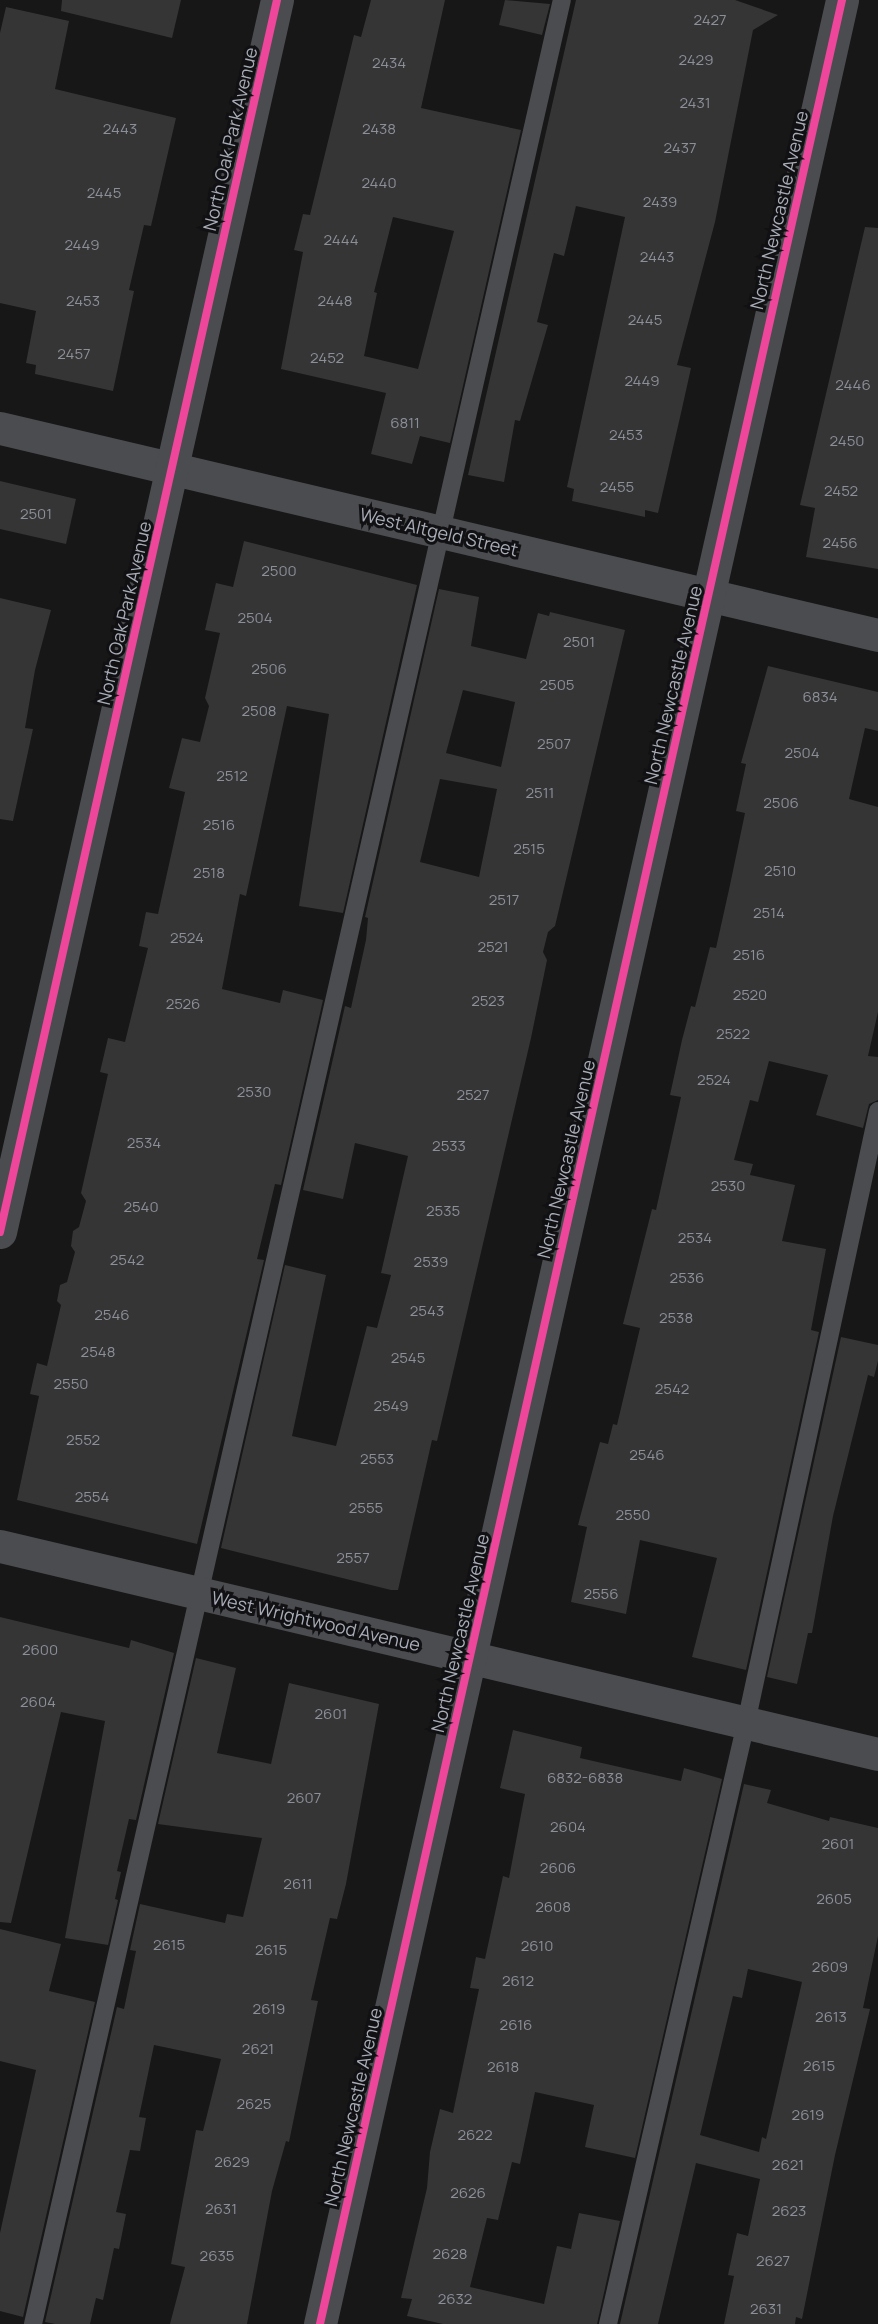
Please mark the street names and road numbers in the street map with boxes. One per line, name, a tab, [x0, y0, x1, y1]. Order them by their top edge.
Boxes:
street label: North Oak Park Avenue	[198, 45, 262, 233]
street label: North Newcastle Avenue	[746, 108, 812, 312]
street label: West Altgeld Street	[358, 503, 520, 561]
street label: North Oak Park Avenue	[92, 519, 156, 707]
street label: North Newcastle Avenue	[640, 583, 706, 787]
street label: North Newcastle Avenue	[533, 1057, 599, 1261]
street label: North Newcastle Avenue	[427, 1531, 493, 1735]
street label: West Wrightwood Avenue	[210, 1586, 422, 1656]
street label: North Newcastle Avenue	[320, 2005, 386, 2209]

